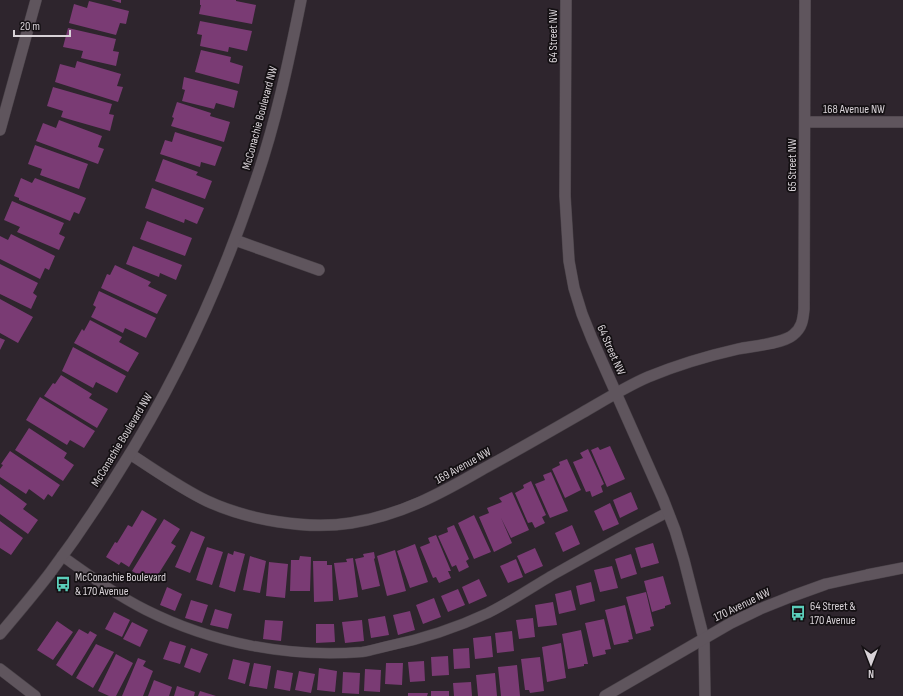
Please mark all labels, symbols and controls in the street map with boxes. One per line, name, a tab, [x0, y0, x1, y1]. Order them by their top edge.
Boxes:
street label: 64 Street NW	[546, 9, 561, 63]
scale bar	[14, 12, 70, 38]
text: 20 m	[20, 19, 40, 34]
street label: McConachie Boulevard NW	[239, 64, 281, 172]
street label: 168 Avenue NW	[823, 102, 885, 117]
street label: 65 Street NW	[785, 138, 800, 192]
street label: 64 Street NW	[593, 322, 629, 378]
street label: McConachie Boulevard NW	[88, 390, 156, 490]
street label: 169 Avenue NW	[432, 444, 494, 488]
place label: McConachie Boulevard & 170 Avenue	[75, 570, 166, 599]
bus stop icon: McConachie Boulevard & 170 Avenue	[54, 575, 72, 593]
street label: 170 Avenue NW	[711, 585, 773, 625]
place label: 64 Street & 170 Avenue	[810, 599, 856, 628]
bus stop icon: 64 Street & 170 Avenue	[789, 604, 807, 622]
north arrow	[851, 644, 891, 684]
text: N	[868, 667, 874, 680]

